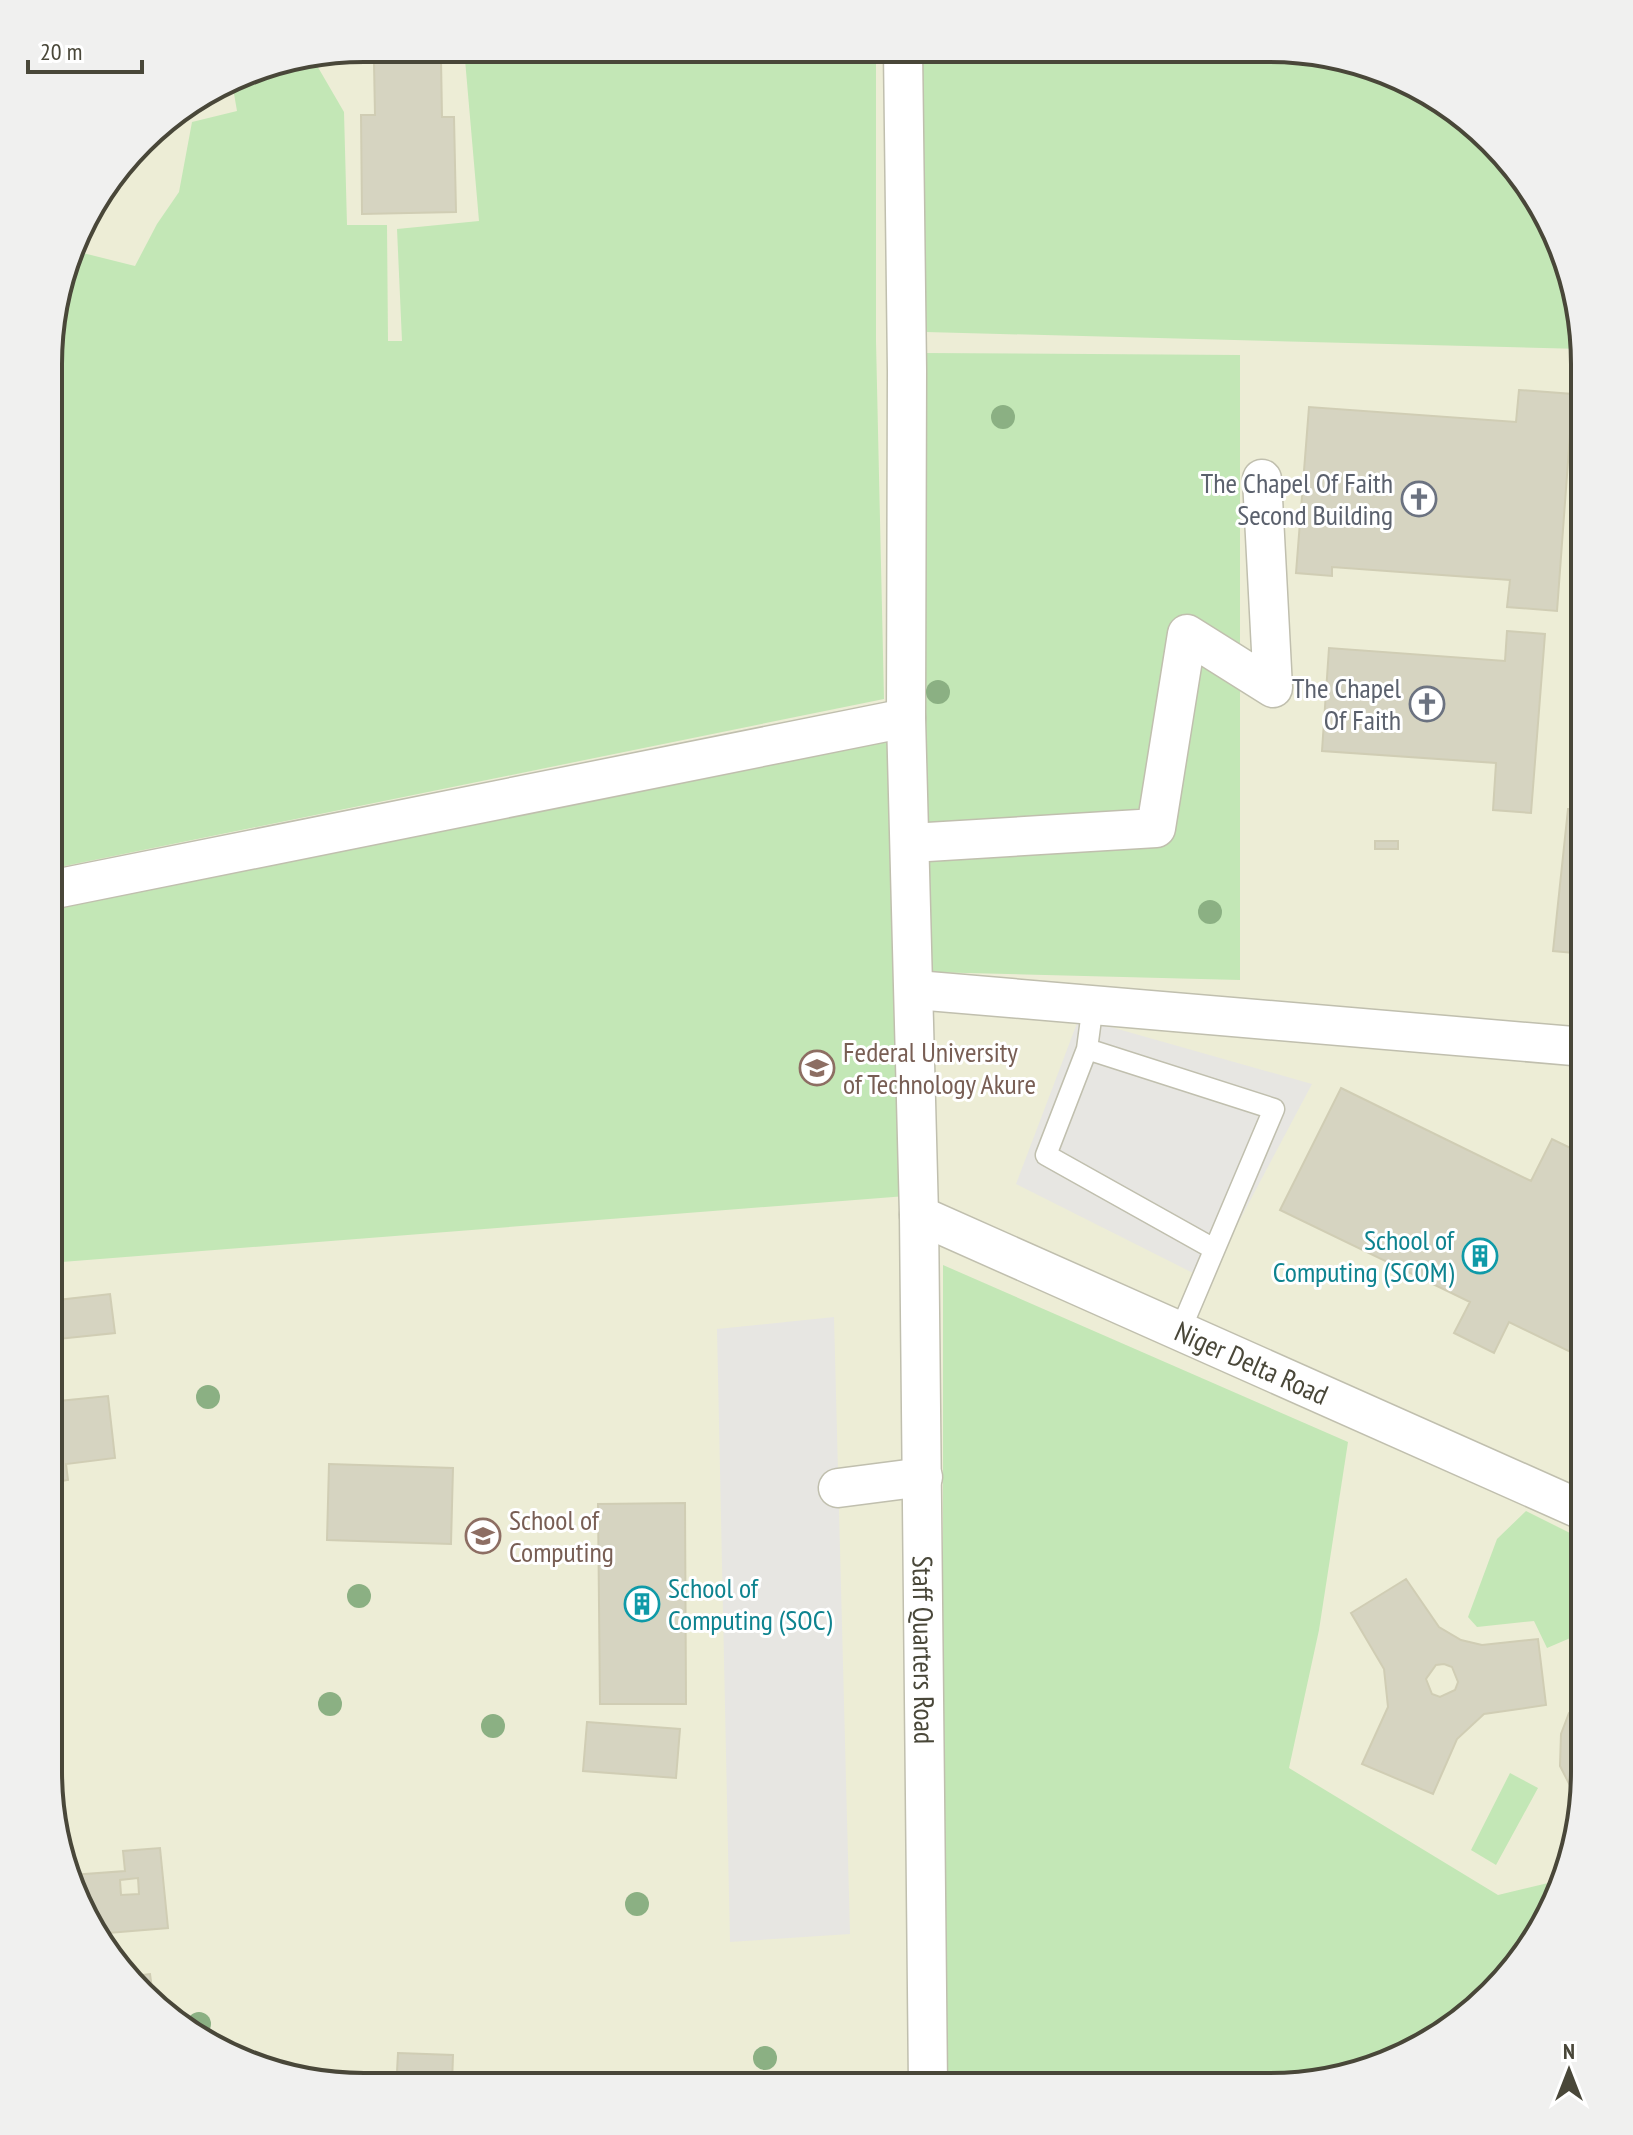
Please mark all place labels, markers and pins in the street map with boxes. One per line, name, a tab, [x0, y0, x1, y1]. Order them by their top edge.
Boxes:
place label: The Chapel Of Faith Second Building	[1201, 464, 1393, 533]
church icon: The Chapel Of Faith Second Building	[1400, 480, 1438, 518]
place label: The Chapel Of Faith	[1292, 669, 1401, 738]
church icon: The Chapel Of Faith	[1408, 685, 1446, 723]
place label: Federal University of Technology Akure	[843, 1033, 1036, 1102]
school or university icon: Federal University of Technology Akure	[798, 1049, 836, 1087]
place label: School of Computing (SCOM)	[1273, 1221, 1456, 1290]
building icon: School of Computing (SCOM)	[1461, 1237, 1499, 1275]
place label: School of Computing	[509, 1501, 614, 1570]
school or university icon: School of Computing	[464, 1517, 502, 1555]
place label: School of Computing (SOC)	[668, 1569, 833, 1638]
building icon: School of Computing (SOC)	[623, 1585, 661, 1623]

